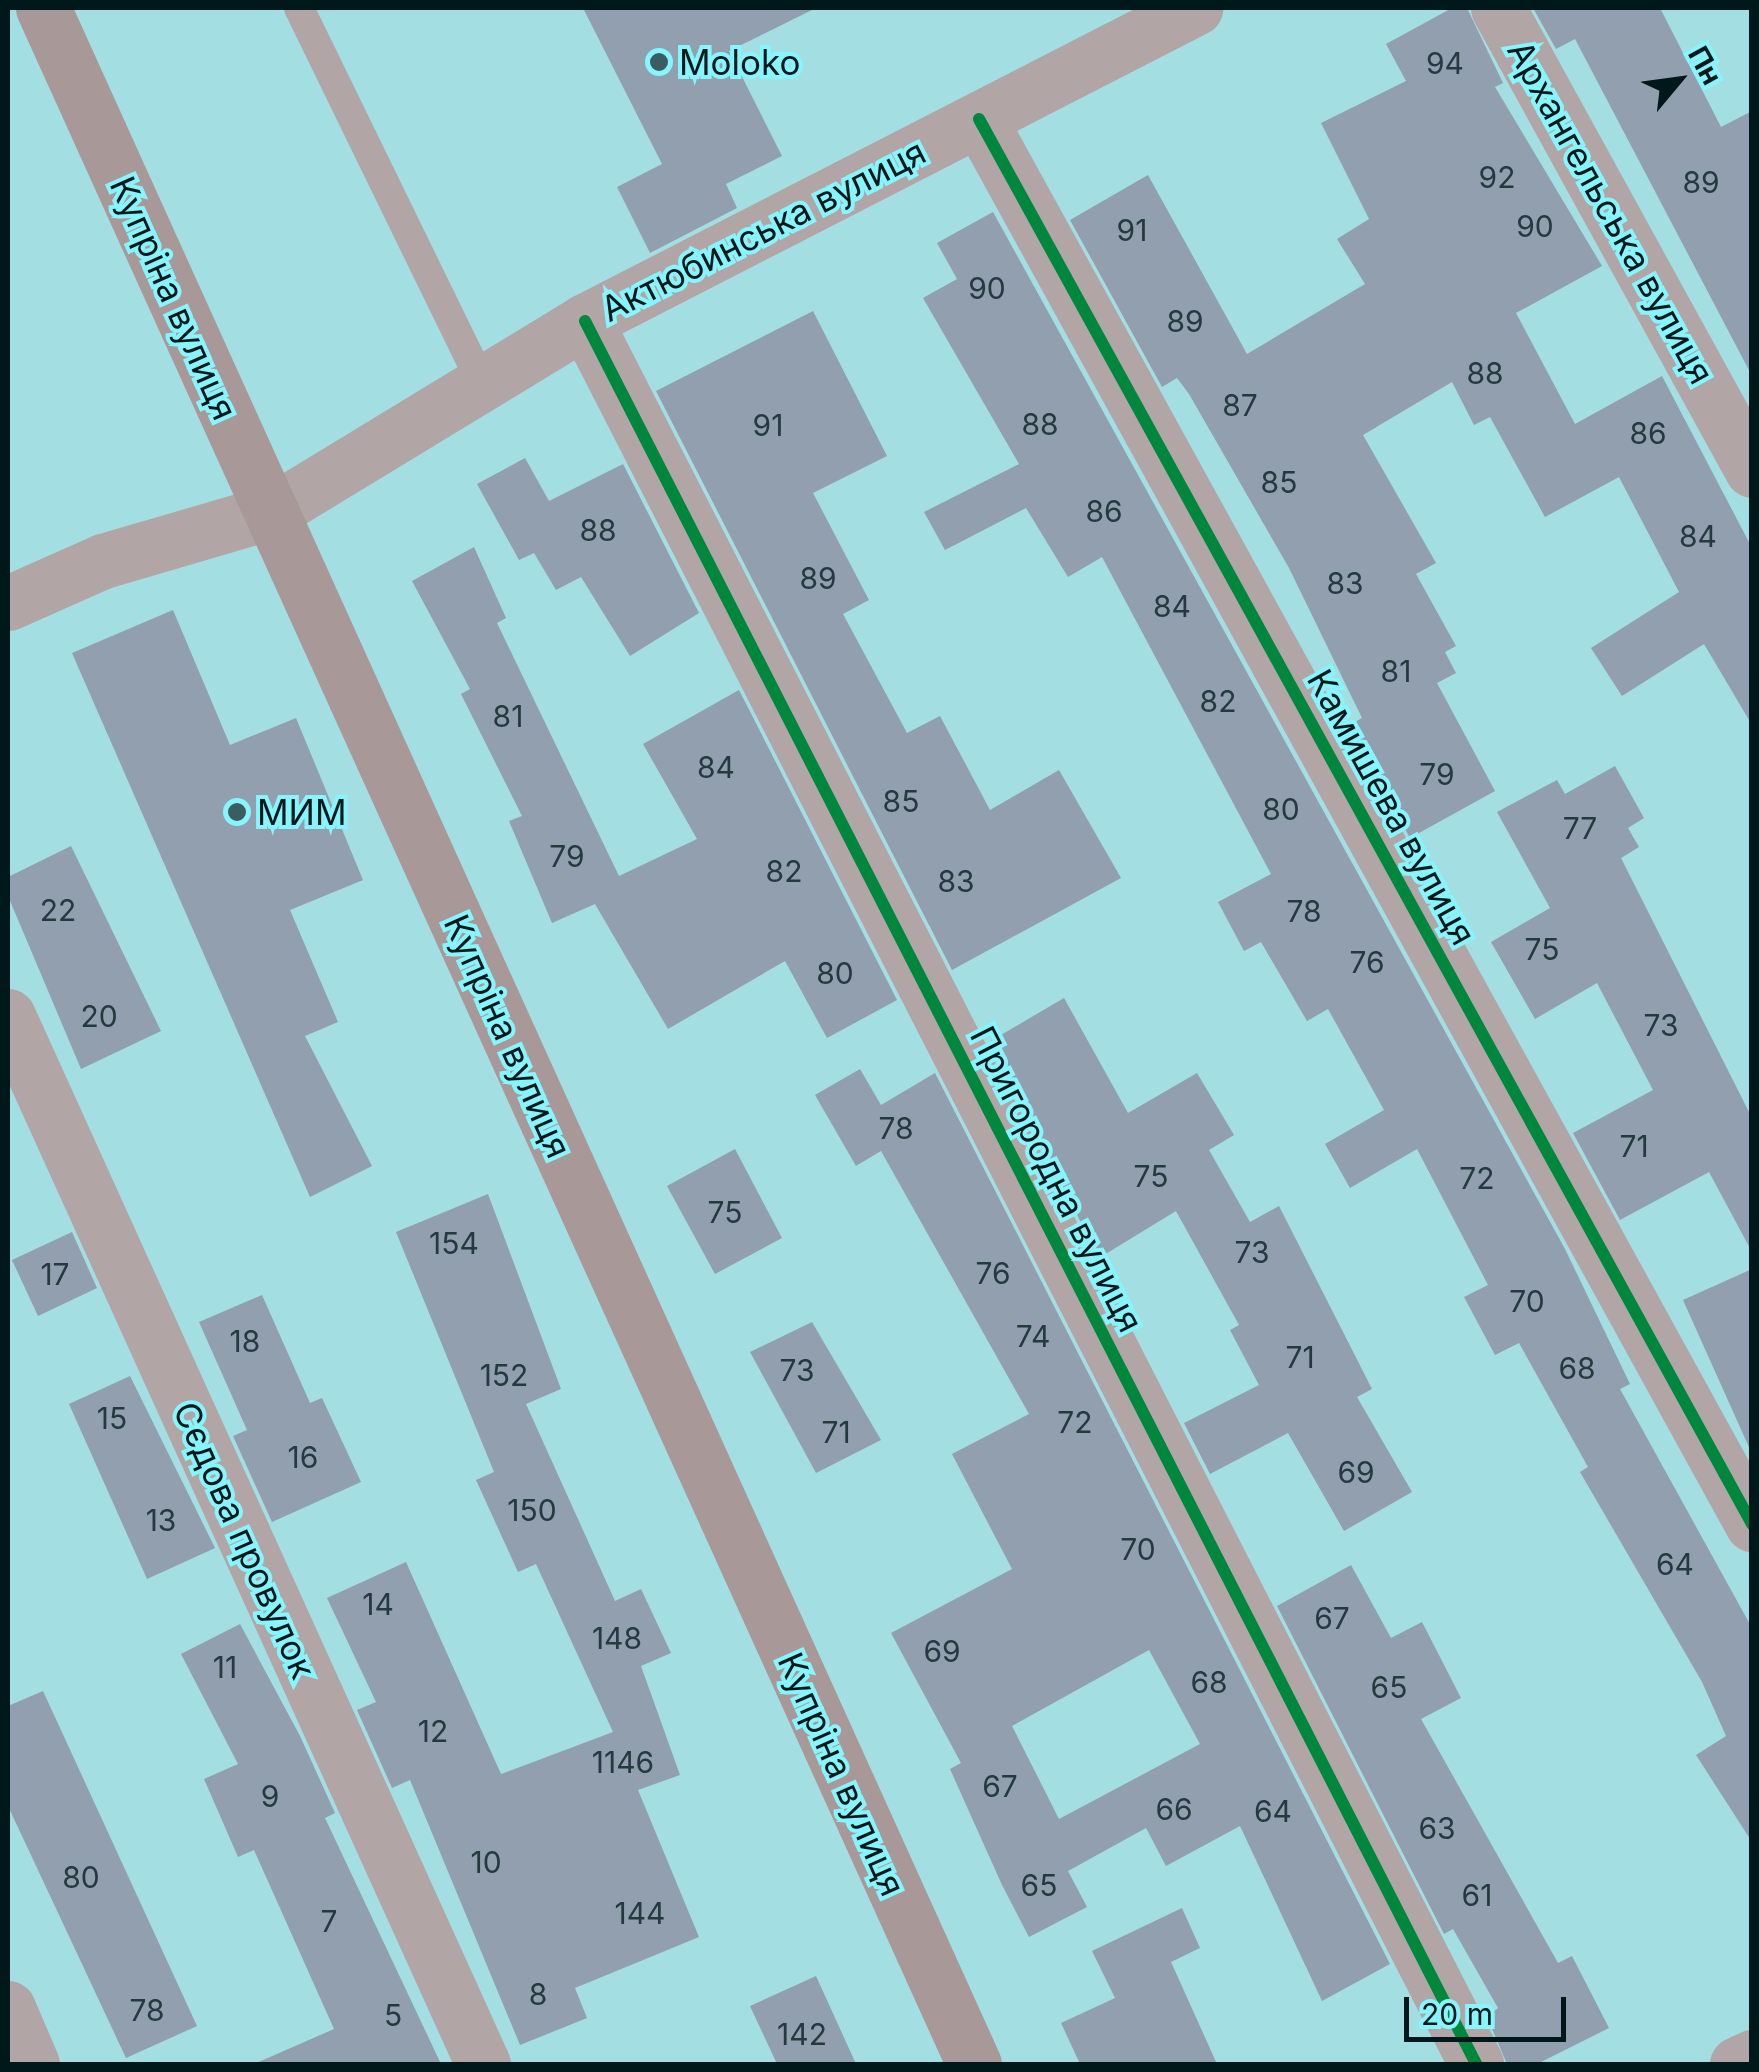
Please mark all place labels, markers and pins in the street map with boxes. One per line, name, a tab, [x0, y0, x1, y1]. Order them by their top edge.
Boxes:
place label: Moloko	[679, 41, 800, 83]
marker: Moloko	[648, 51, 670, 73]
place label: МИМ	[257, 791, 347, 833]
marker: МИМ	[226, 801, 248, 823]

